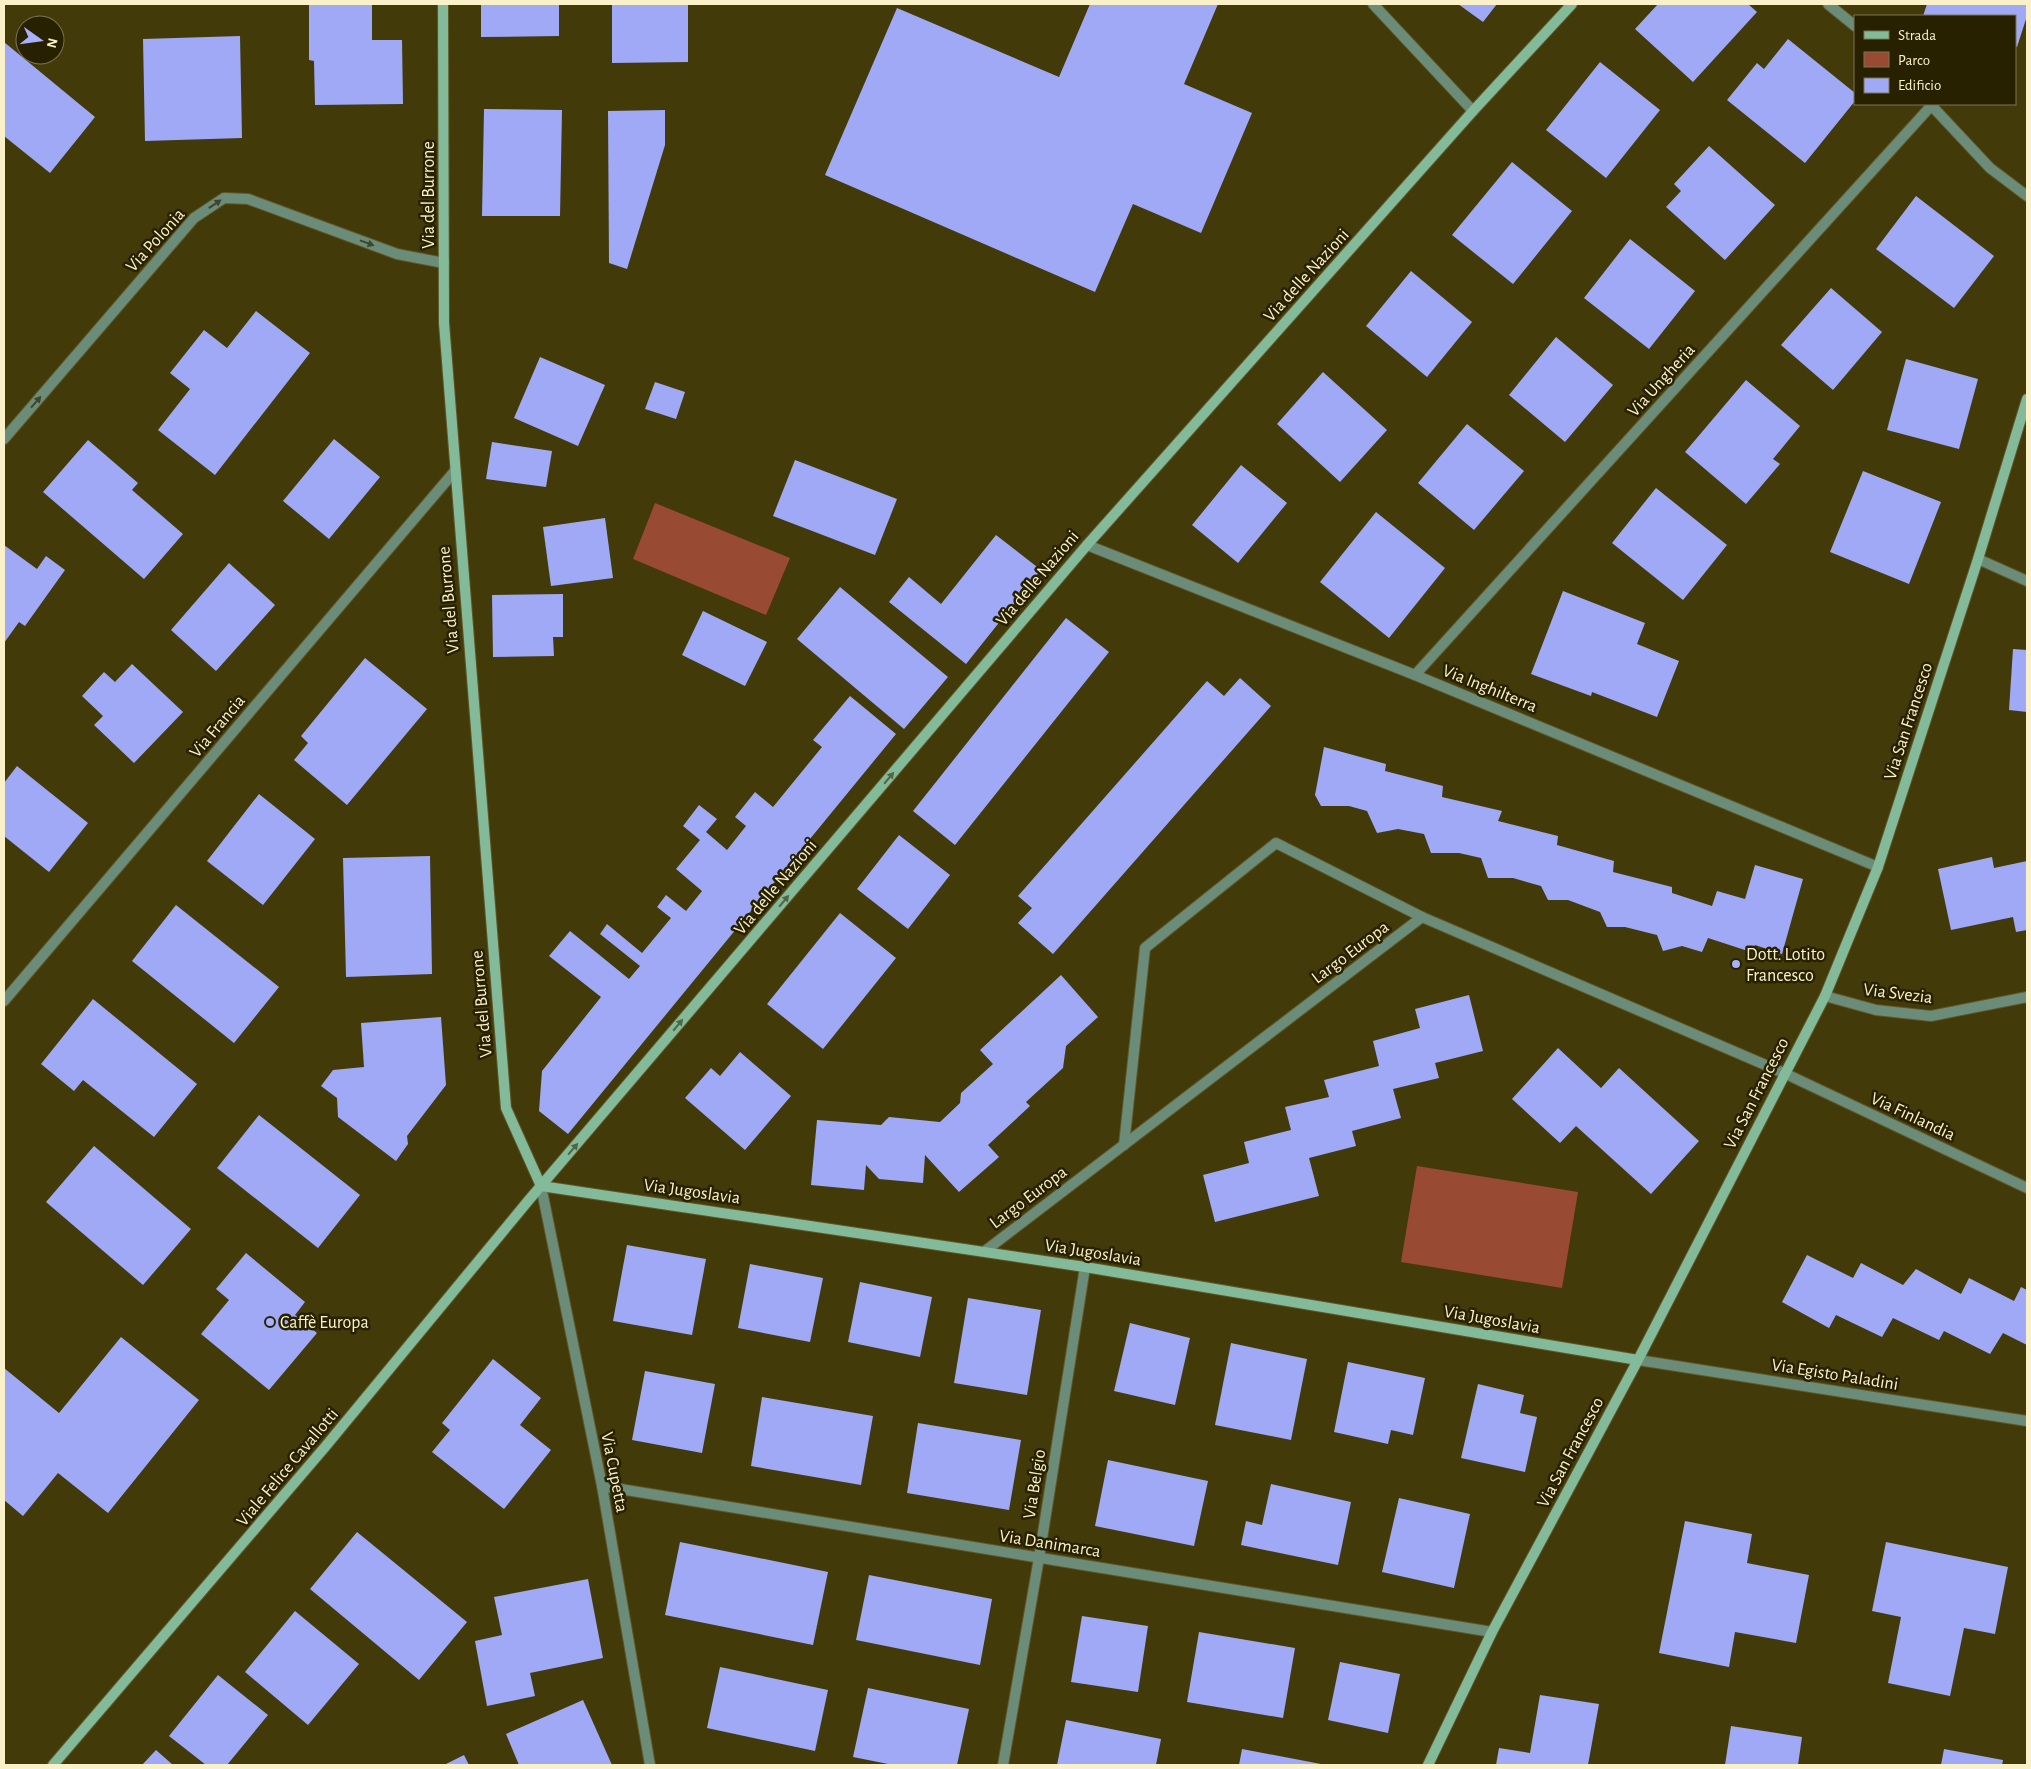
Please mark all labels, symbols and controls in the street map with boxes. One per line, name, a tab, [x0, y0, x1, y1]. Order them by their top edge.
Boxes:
north arrow	[15, 15, 65, 65]
legend	[1854, 15, 2016, 105]
text: Strada	[1898, 28, 1936, 43]
text: N	[44, 36, 60, 49]
text: Parco	[1898, 53, 1930, 68]
text: Edificio	[1898, 78, 1941, 93]
street label: Via del Burrone	[420, 141, 438, 249]
one-way arrow	[208, 199, 221, 209]
street label: Via Polonia	[123, 206, 189, 276]
street label: Via delle Nazioni	[1261, 226, 1353, 326]
one-way arrow	[360, 240, 375, 247]
street label: Via Ungheria	[1625, 341, 1699, 420]
one-way arrow	[30, 395, 41, 408]
street label: Via delle Nazioni	[993, 528, 1083, 630]
street label: Via del Burrone	[435, 546, 463, 654]
street label: Via San Francesco	[1882, 660, 1936, 782]
street label: Via Inghilterra	[1440, 662, 1539, 716]
street label: Via Francia	[187, 692, 249, 761]
one-way arrow	[883, 772, 895, 784]
street label: Via delle Nazioni	[731, 837, 821, 939]
one-way arrow	[778, 895, 789, 908]
street label: Largo Europa	[1309, 918, 1393, 988]
place label: Dott. Lotito Francesco	[1746, 946, 1825, 985]
street label: Via del Burrone	[468, 950, 496, 1058]
marker: Dott. Lotito Francesco	[1730, 958, 1742, 970]
street label: Via Svezia	[1862, 981, 1934, 1007]
one-way arrow	[673, 1019, 684, 1032]
street label: Via San Francesco	[1721, 1035, 1793, 1152]
street label: Via Finlandia	[1867, 1089, 1958, 1144]
one-way arrow	[567, 1143, 579, 1155]
street label: Largo Europa	[987, 1163, 1071, 1233]
street label: Via Jugoslavia	[642, 1176, 741, 1208]
street label: Via Jugoslavia	[1043, 1236, 1142, 1269]
street label: Via Jugoslavia	[1442, 1303, 1541, 1337]
place label: Caffè Europa	[280, 1314, 369, 1332]
marker: Caffè Europa	[264, 1316, 276, 1328]
street label: Via Egisto Paladini	[1770, 1356, 1900, 1394]
street label: Via San Francesco	[1534, 1394, 1608, 1511]
street label: Viale Felice Cavallotti	[233, 1405, 342, 1530]
street label: Via Cupetta	[597, 1431, 631, 1514]
street label: Via Belgio	[1021, 1448, 1049, 1520]
street label: Via Danimarca	[998, 1527, 1102, 1561]

